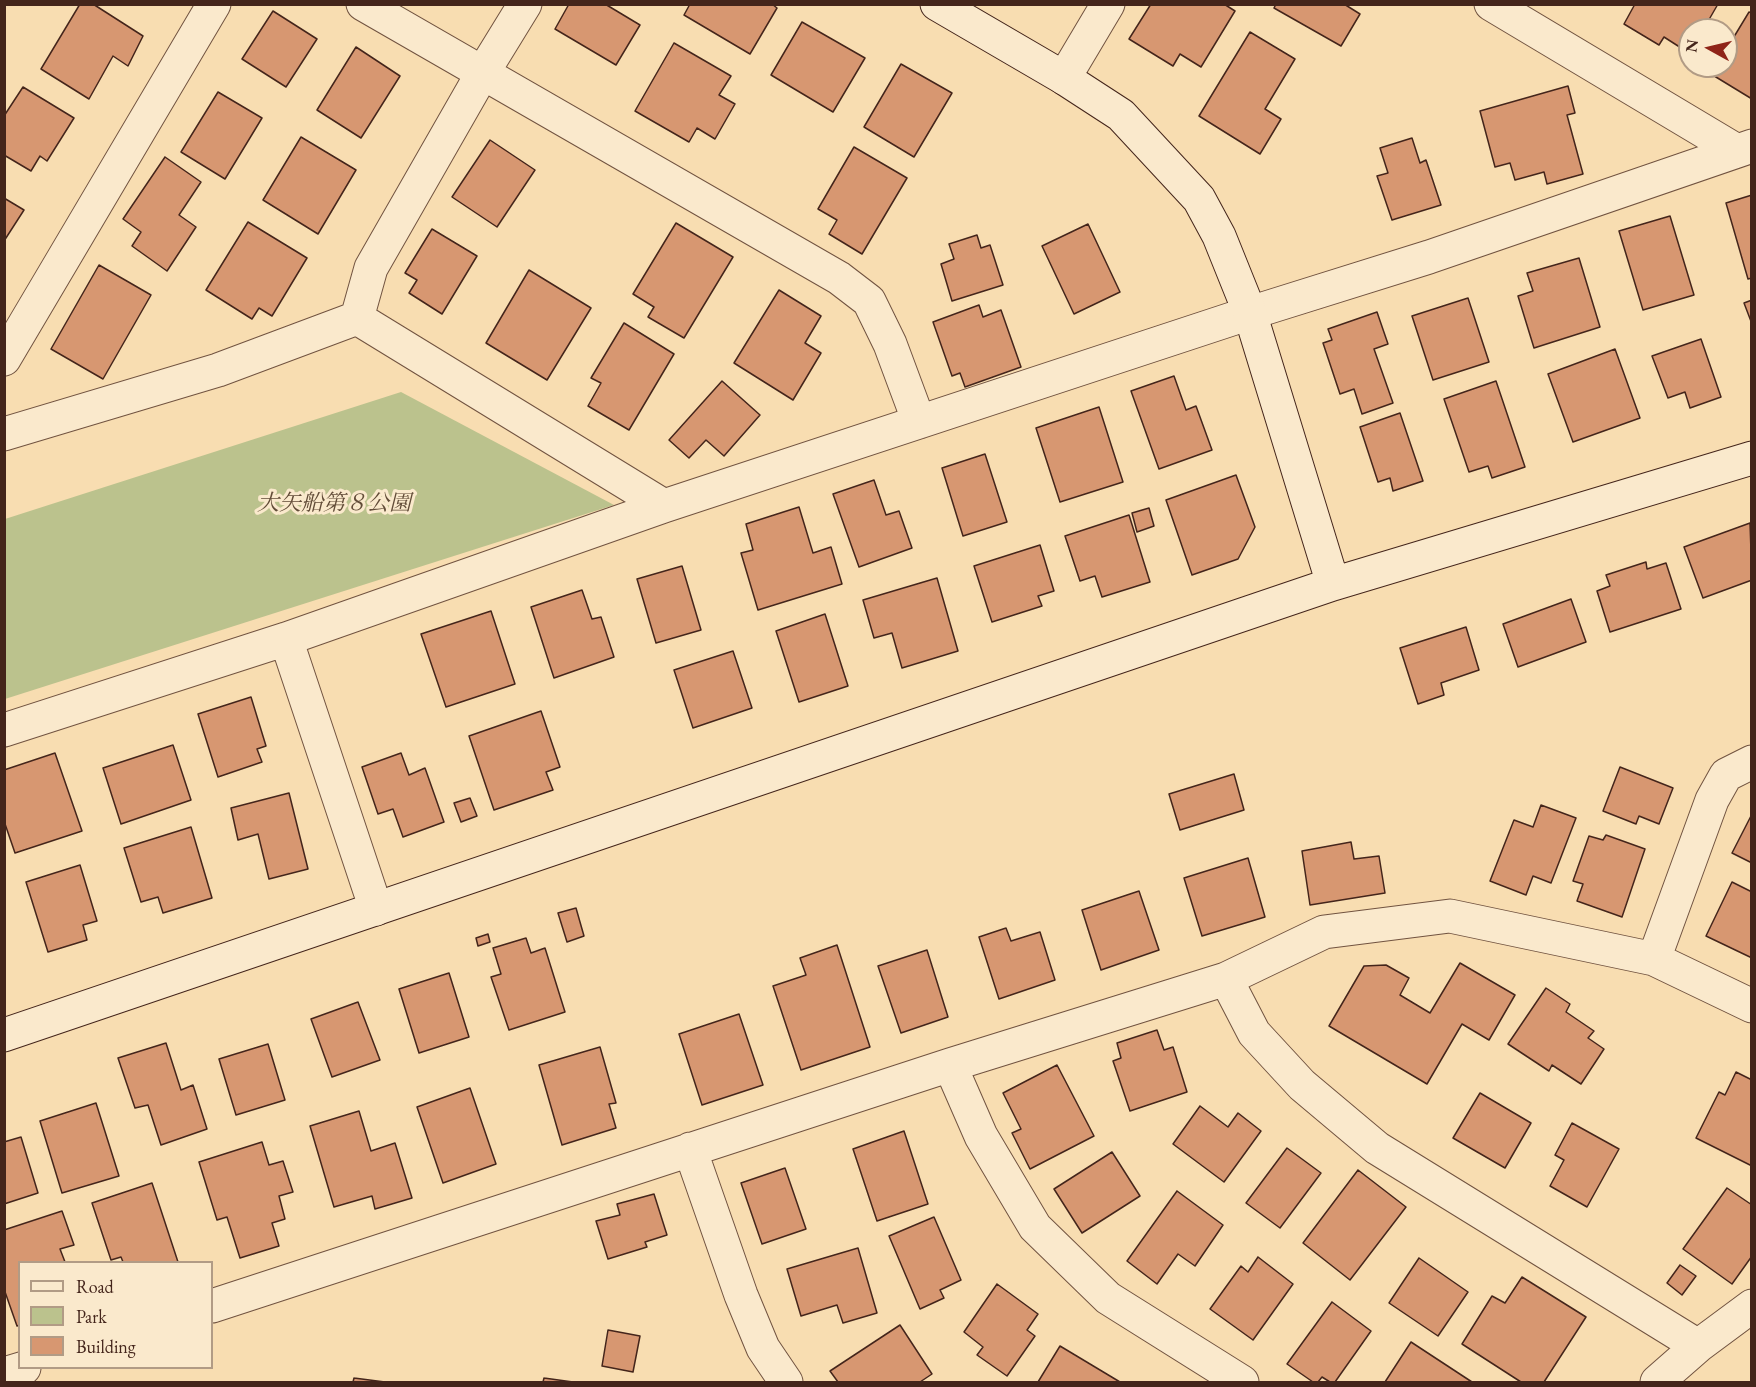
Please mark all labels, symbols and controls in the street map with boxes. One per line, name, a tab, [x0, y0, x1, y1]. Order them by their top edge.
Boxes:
north arrow	[1678, 18, 1738, 78]
text: N	[1680, 38, 1703, 54]
park label: 大矢船第８公園	[257, 491, 411, 517]
legend	[18, 1261, 213, 1369]
text: Road	[76, 1275, 114, 1298]
text: Park	[76, 1305, 107, 1328]
text: Building	[76, 1335, 136, 1358]

